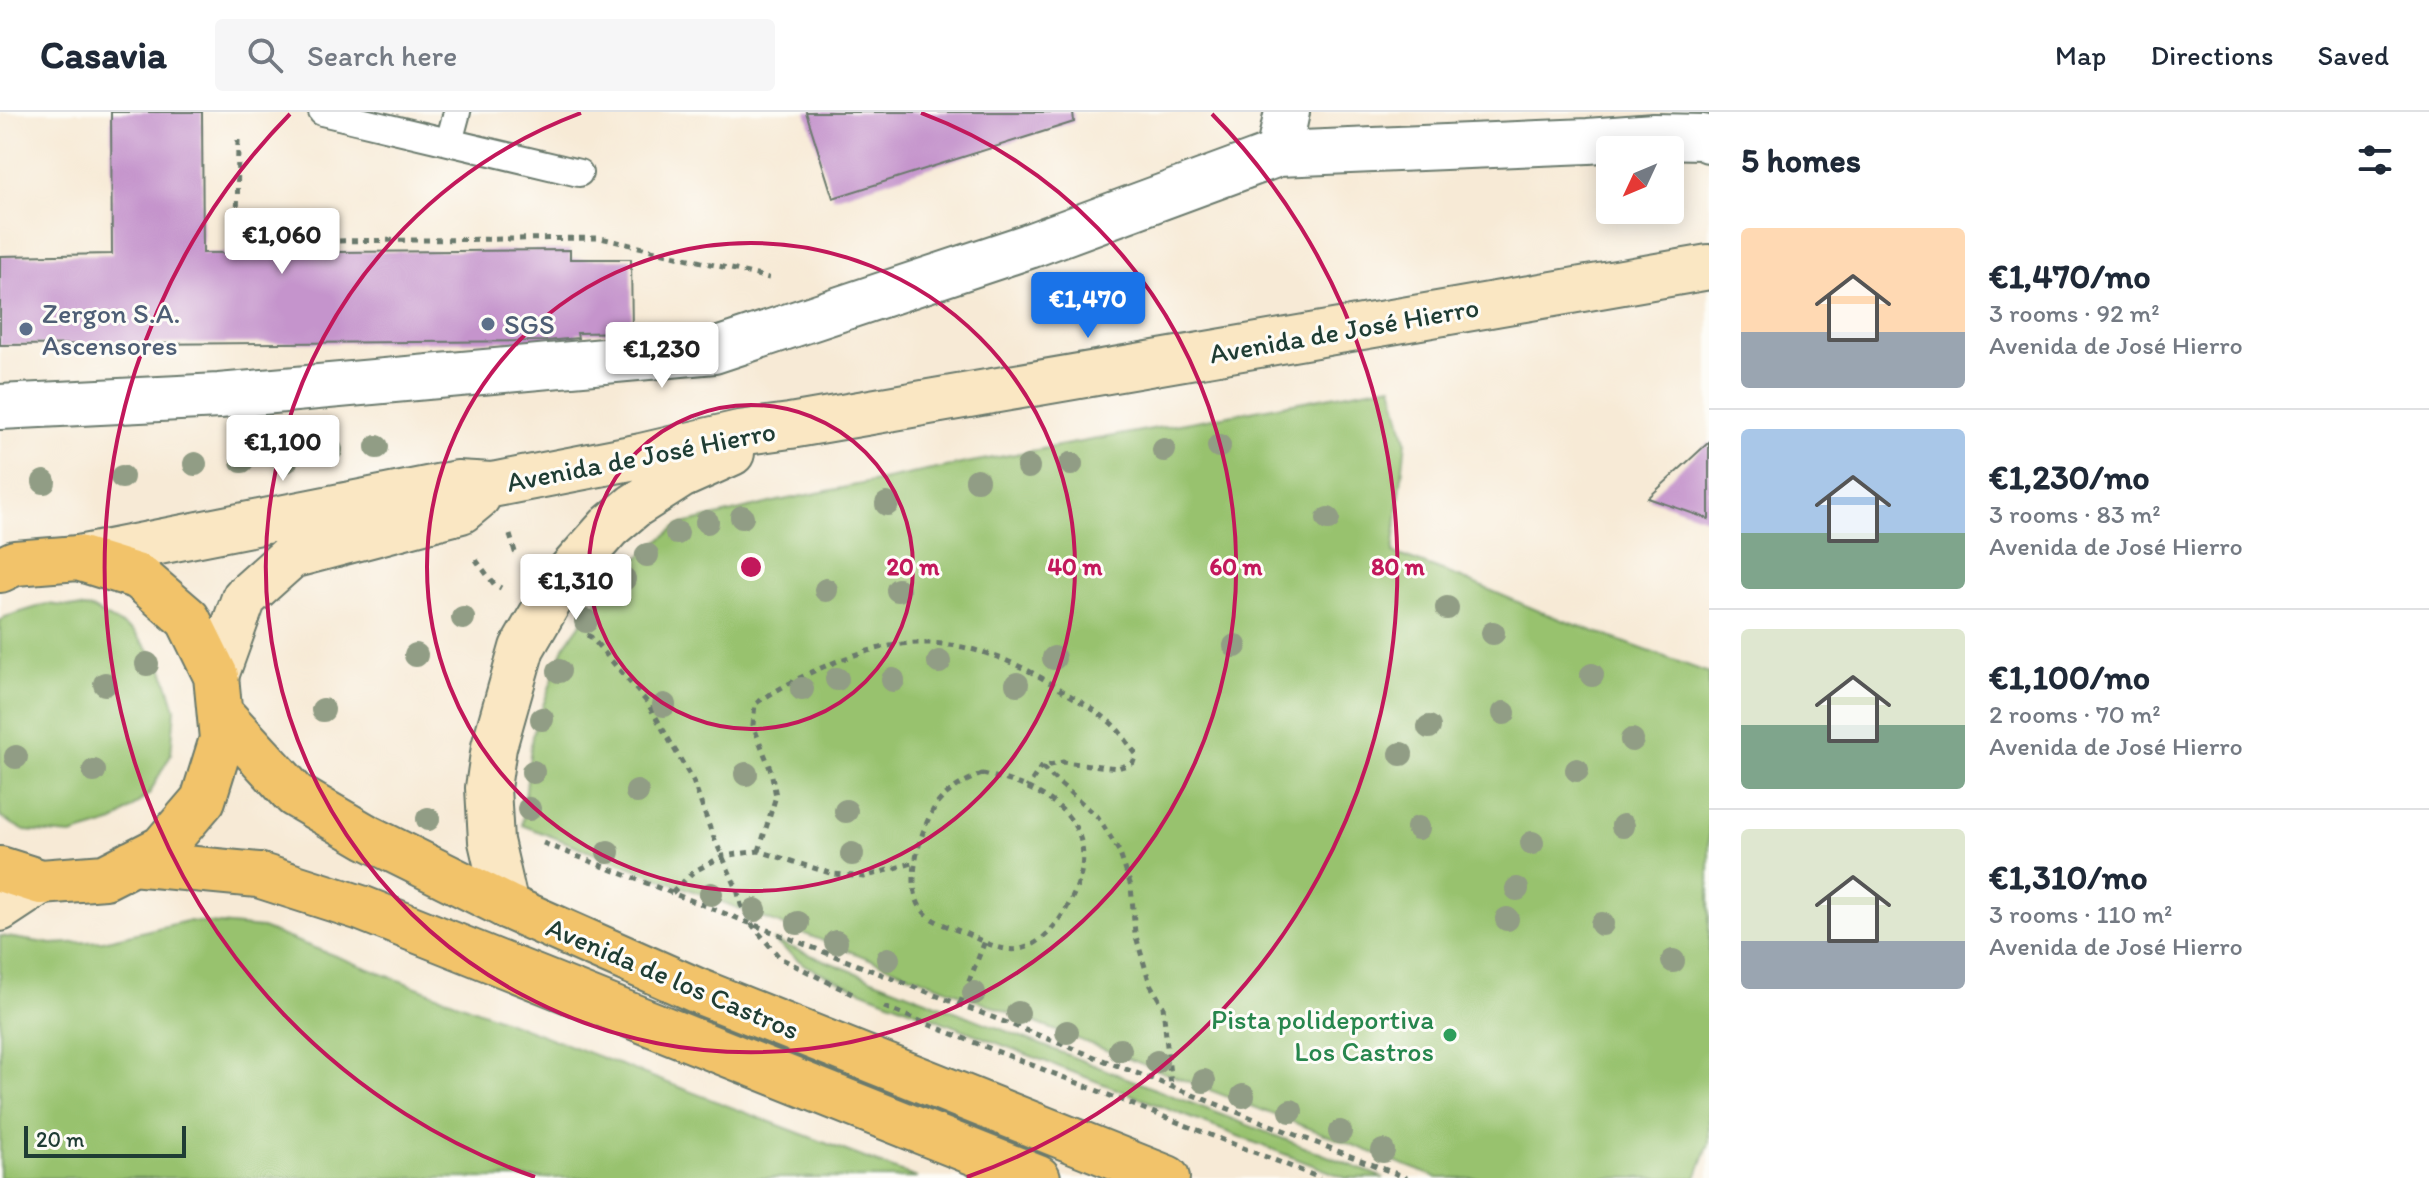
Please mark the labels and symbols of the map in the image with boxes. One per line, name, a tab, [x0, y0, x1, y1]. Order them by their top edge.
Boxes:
north arrow	[1596, 136, 1684, 224]
pin: €1,060	[217, 208, 347, 276]
pin: €1,470	[1023, 272, 1153, 340]
street label: Avenida de José Hierro	[1206, 290, 1482, 370]
place label: Zergon S.A. Ascensores	[42, 296, 180, 362]
place label: SGS	[504, 307, 555, 341]
marker: SGS	[479, 315, 497, 333]
marker: Zergon S.A. Ascensores	[17, 320, 35, 338]
pin: €1,230	[597, 322, 727, 390]
street label: Avenida de José Hierro	[504, 413, 778, 499]
pin: €1,100	[218, 415, 348, 483]
text: 20 m	[887, 552, 940, 581]
text: 40 m	[1048, 552, 1103, 581]
text: 60 m	[1209, 552, 1263, 581]
text: 80 m	[1371, 552, 1426, 581]
centre of rings	[737, 553, 765, 581]
pin: €1,310	[511, 554, 641, 622]
street label: Avenida de los Castros	[541, 909, 805, 1047]
place label: Pista polideportiva Los Castros	[1211, 1002, 1434, 1068]
marker: Pista polideportiva Los Castros	[1441, 1026, 1459, 1044]
scale bar	[24, 1122, 186, 1158]

